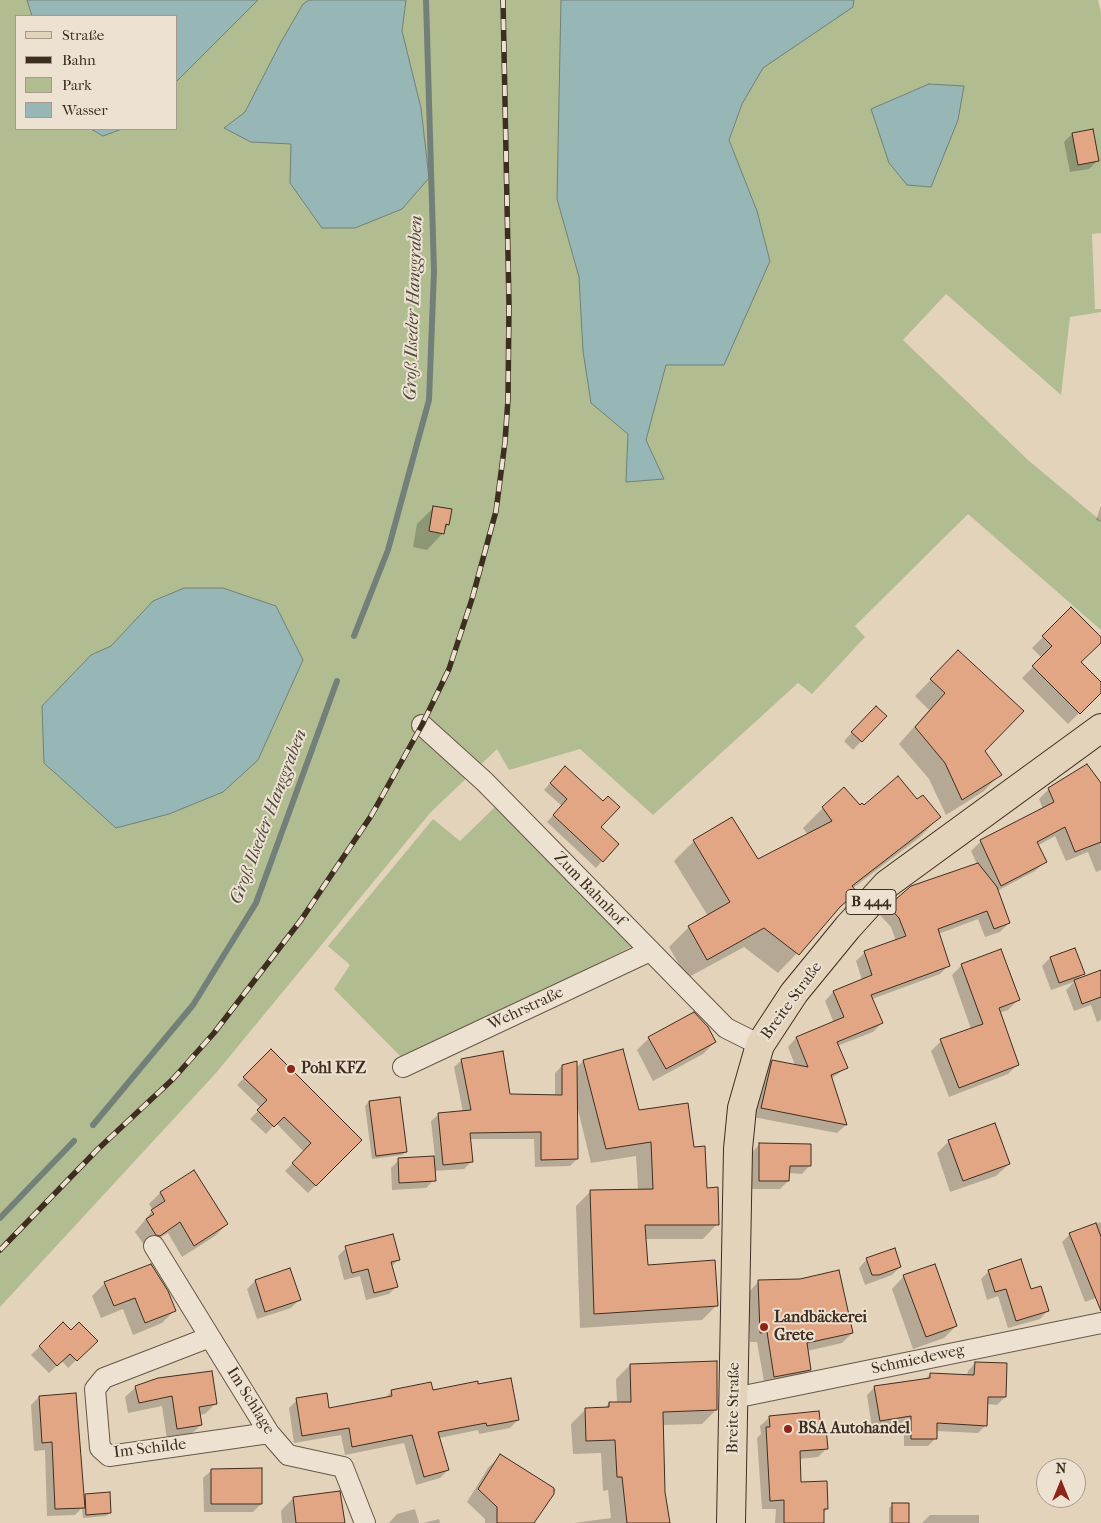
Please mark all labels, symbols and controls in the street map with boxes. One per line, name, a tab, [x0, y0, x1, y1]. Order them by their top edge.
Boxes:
legend	[15, 15, 178, 130]
text: Straße	[62, 26, 104, 44]
text: Bahn	[62, 51, 96, 69]
text: Park	[62, 76, 92, 94]
text: Wasser	[62, 101, 108, 119]
water label: Groß Ilseder Hanggraben	[400, 215, 428, 401]
water label: Groß Ilseder Hanggraben	[226, 727, 312, 907]
street label: Zum Bahnhof	[549, 848, 629, 930]
road number: B 444	[846, 890, 896, 914]
street label: Breite Straße	[757, 958, 827, 1044]
street label: Wehrstraße	[485, 983, 567, 1035]
place label: Pohl KFZ	[301, 1059, 366, 1079]
marker: Pohl KFZ	[285, 1063, 297, 1075]
place label: Landbäckerei Grete	[774, 1308, 867, 1346]
marker: Landbäckerei Grete	[758, 1321, 770, 1333]
street label: Schmiedeweg	[870, 1341, 966, 1379]
street label: Breite Straße	[724, 1362, 744, 1454]
street label: Im Schlage	[222, 1364, 278, 1438]
place label: BSA Autohandel	[798, 1419, 910, 1439]
marker: BSA Autohandel	[782, 1423, 794, 1435]
street label: Im Schilde	[113, 1435, 187, 1463]
north arrow	[1036, 1458, 1086, 1508]
text: N	[1056, 1460, 1066, 1477]

